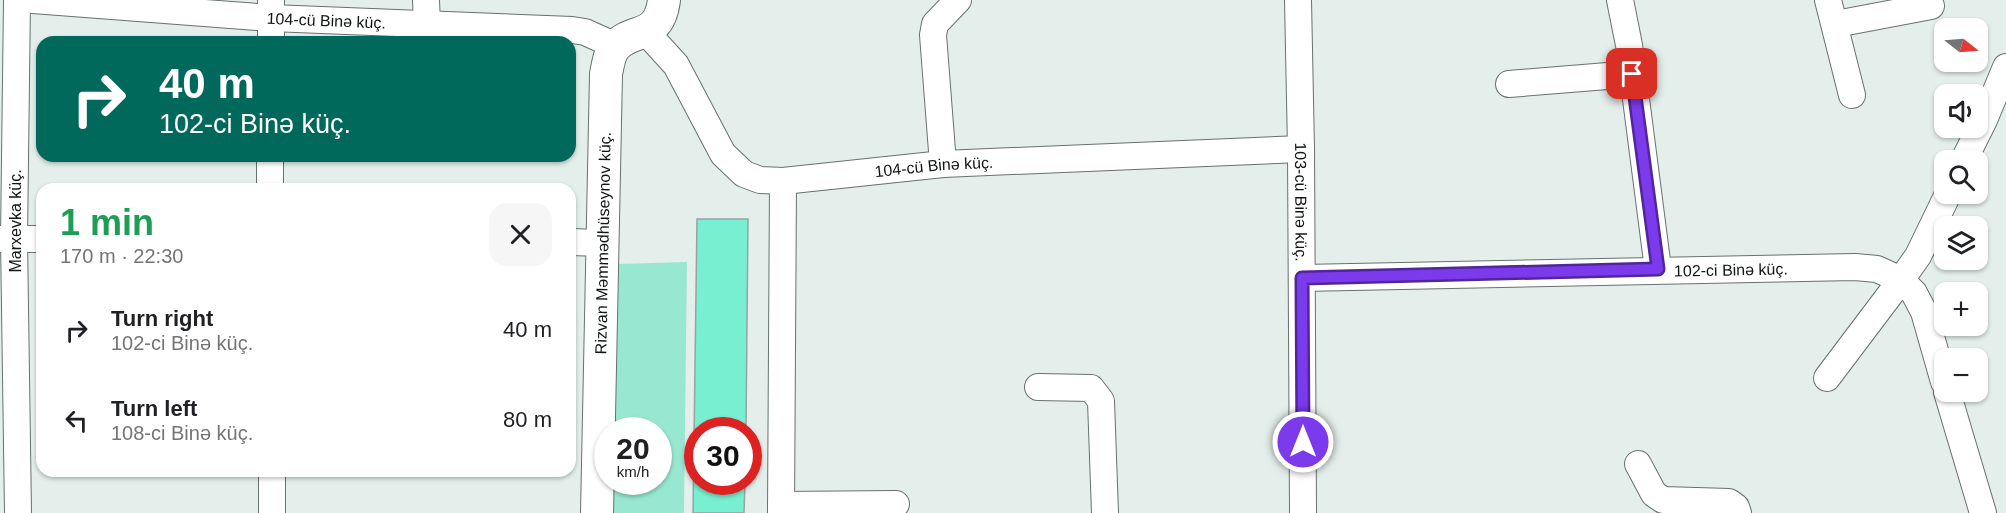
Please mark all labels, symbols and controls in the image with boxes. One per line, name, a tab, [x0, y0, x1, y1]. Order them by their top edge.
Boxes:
street label: 104-cü Binə küç.	[266, 9, 386, 31]
north arrow	[1934, 18, 1988, 72]
map controls	[1934, 18, 1988, 402]
pin	[1606, 48, 1657, 99]
icon: arrive	[1615, 57, 1648, 90]
icon: right	[60, 60, 138, 138]
text: 40 m	[159, 60, 255, 107]
button: sound	[1934, 84, 1988, 138]
text: 102-ci Binə küç.	[159, 109, 351, 139]
street label: Rizvan Məmmədhüseynov küç.	[592, 132, 613, 354]
street label: 103-cü Binə küç.	[1292, 142, 1310, 262]
button: search	[1934, 150, 1988, 204]
street label: 104-cü Binə küç.	[874, 153, 994, 180]
street label: Marxevka küç.	[7, 169, 24, 273]
text: 1 min	[60, 202, 154, 243]
button: close	[489, 203, 552, 266]
button: layers	[1934, 216, 1988, 270]
text: 170 m · 22:30	[60, 245, 183, 267]
street label: 102-ci Binə küç.	[1674, 260, 1788, 279]
button: +	[1934, 282, 1988, 336]
text: Turn right	[111, 306, 213, 331]
icon: right	[60, 314, 93, 347]
text: 40 m	[503, 317, 552, 342]
text: 102-ci Binə küç.	[111, 332, 253, 354]
button: −	[1934, 348, 1988, 402]
text: Turn left	[111, 396, 197, 421]
icon: left	[60, 404, 93, 437]
text: 80 m	[503, 407, 552, 432]
position arrow	[1271, 410, 1335, 474]
speed limit sign: 30	[684, 417, 762, 495]
text: 108-ci Binə küç.	[111, 422, 253, 444]
text: 20	[616, 432, 650, 465]
text: km/h	[617, 463, 649, 480]

